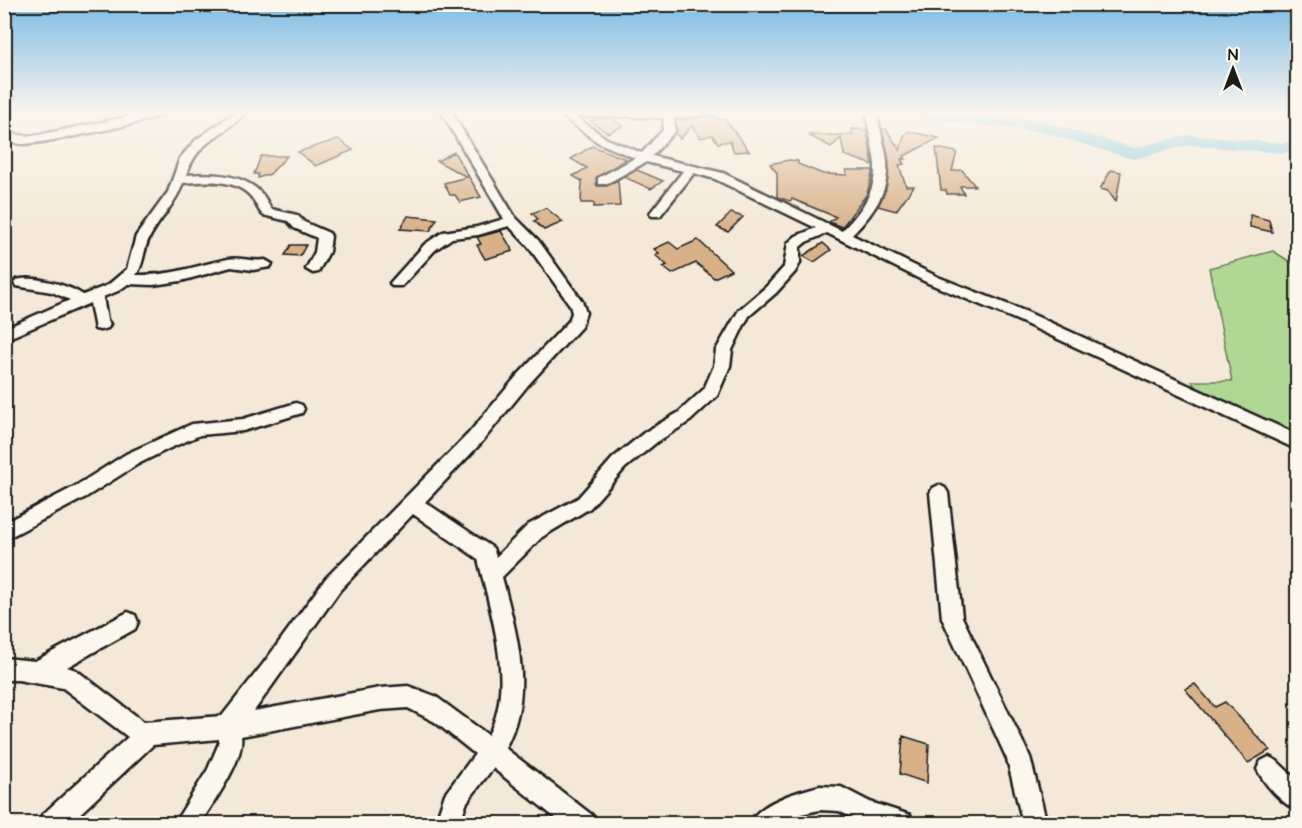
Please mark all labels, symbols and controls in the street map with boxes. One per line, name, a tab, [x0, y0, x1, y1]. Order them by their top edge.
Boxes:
north arrow	[1203, 39, 1263, 99]
text: N	[1228, 44, 1238, 66]

